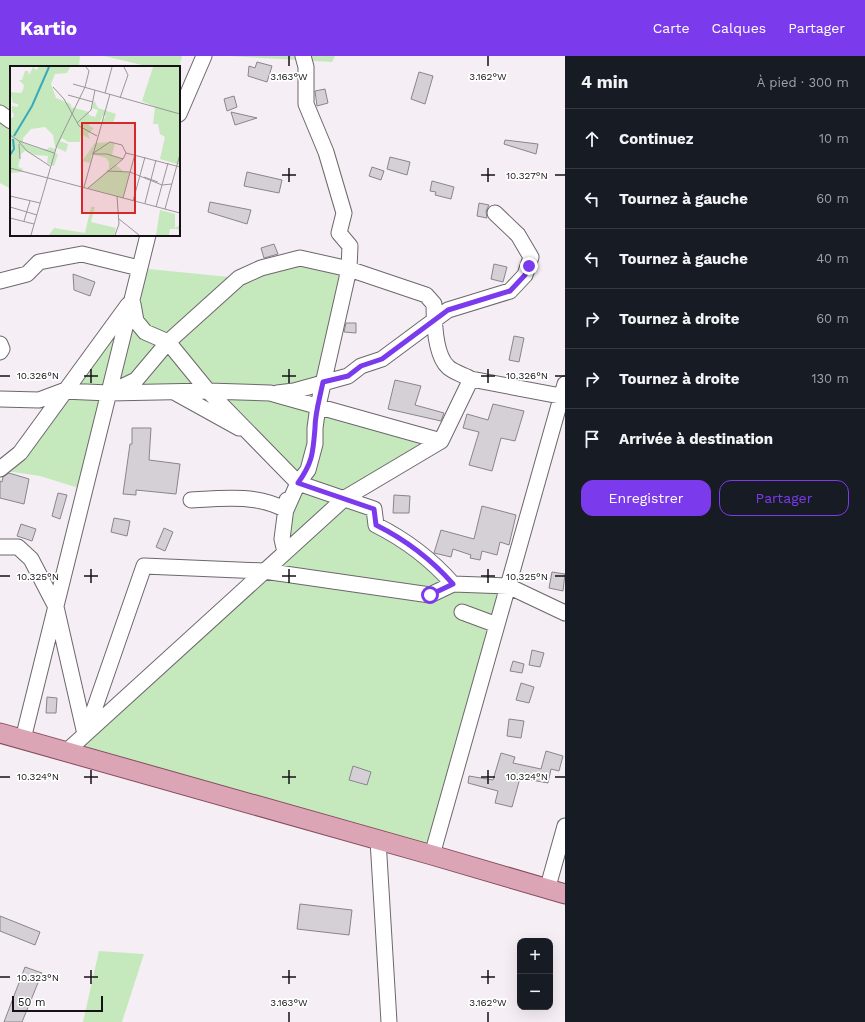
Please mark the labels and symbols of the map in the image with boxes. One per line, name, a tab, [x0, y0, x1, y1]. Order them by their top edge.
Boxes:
inset map	[10, 66, 180, 236]
text: 3.163°W	[270, 71, 308, 82]
text: 3.162°W	[469, 71, 507, 82]
text: 10.327°N	[506, 170, 548, 181]
route end	[520, 257, 538, 275]
text: 10.326°N	[17, 370, 59, 381]
text: 10.326°N	[506, 370, 548, 381]
text: 10.325°N	[17, 571, 59, 582]
text: 10.325°N	[506, 571, 548, 582]
route start	[421, 586, 439, 604]
text: 10.324°N	[17, 771, 59, 782]
text: 10.324°N	[506, 771, 548, 782]
text: 10.323°N	[17, 972, 59, 983]
scale bar	[12, 994, 103, 1013]
text: 3.163°W	[270, 997, 308, 1008]
text: 3.162°W	[469, 997, 507, 1008]

